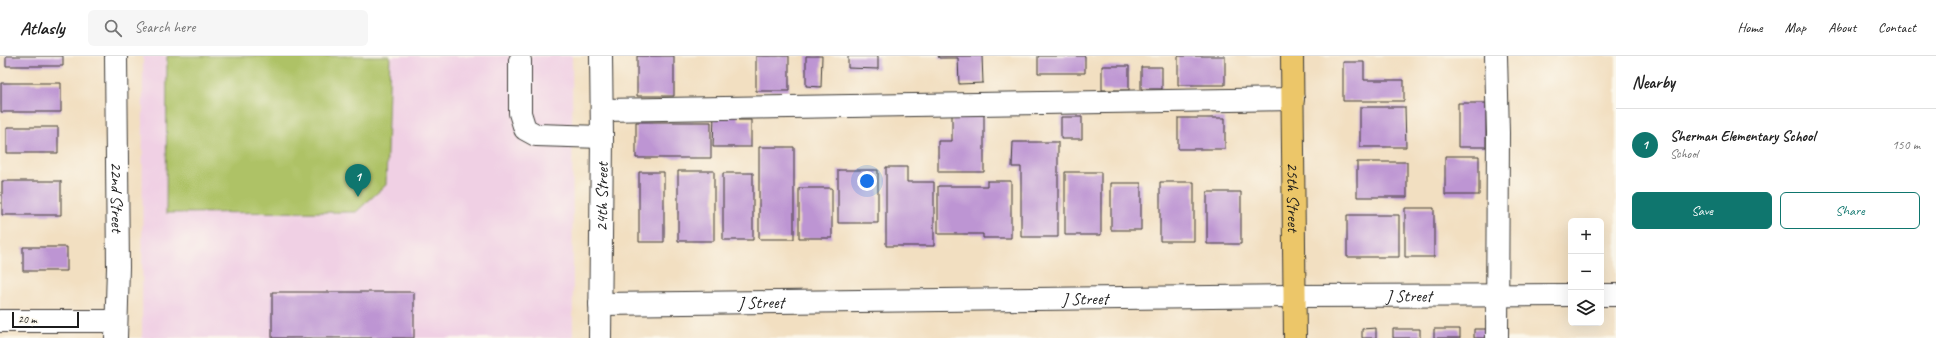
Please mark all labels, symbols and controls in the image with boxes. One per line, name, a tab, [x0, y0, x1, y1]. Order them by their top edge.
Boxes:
search box	[88, 10, 368, 46]
text: Atlasly	[20, 16, 64, 40]
icon: search	[102, 17, 124, 39]
text: Search here	[134, 18, 195, 37]
text: Home	[1737, 19, 1763, 36]
text: Map	[1785, 19, 1806, 36]
text: About	[1828, 19, 1856, 36]
text: Contact	[1878, 19, 1916, 36]
text: Nearby	[1632, 72, 1675, 93]
text: Sherman Elementary School	[1670, 127, 1815, 146]
text: 1	[1642, 137, 1648, 153]
text: 150 m	[1892, 137, 1920, 153]
text: School	[1670, 146, 1698, 162]
street label: 24th Street	[591, 160, 612, 232]
street label: 22nd Street	[107, 162, 128, 235]
street label: 25th Street	[1283, 162, 1304, 234]
pin: 1	[345, 164, 371, 197]
your location	[857, 171, 877, 191]
button: Save	[1632, 192, 1772, 229]
button: Share	[1780, 192, 1920, 229]
map controls	[1568, 218, 1604, 326]
button: +	[1568, 218, 1604, 254]
button: −	[1568, 254, 1604, 290]
street label: J Street	[1385, 285, 1434, 306]
street label: J Street	[1061, 288, 1110, 309]
button: layers	[1568, 290, 1604, 326]
street label: J Street	[737, 291, 786, 313]
scale bar	[12, 310, 79, 329]
text: 20 m	[18, 312, 37, 326]

